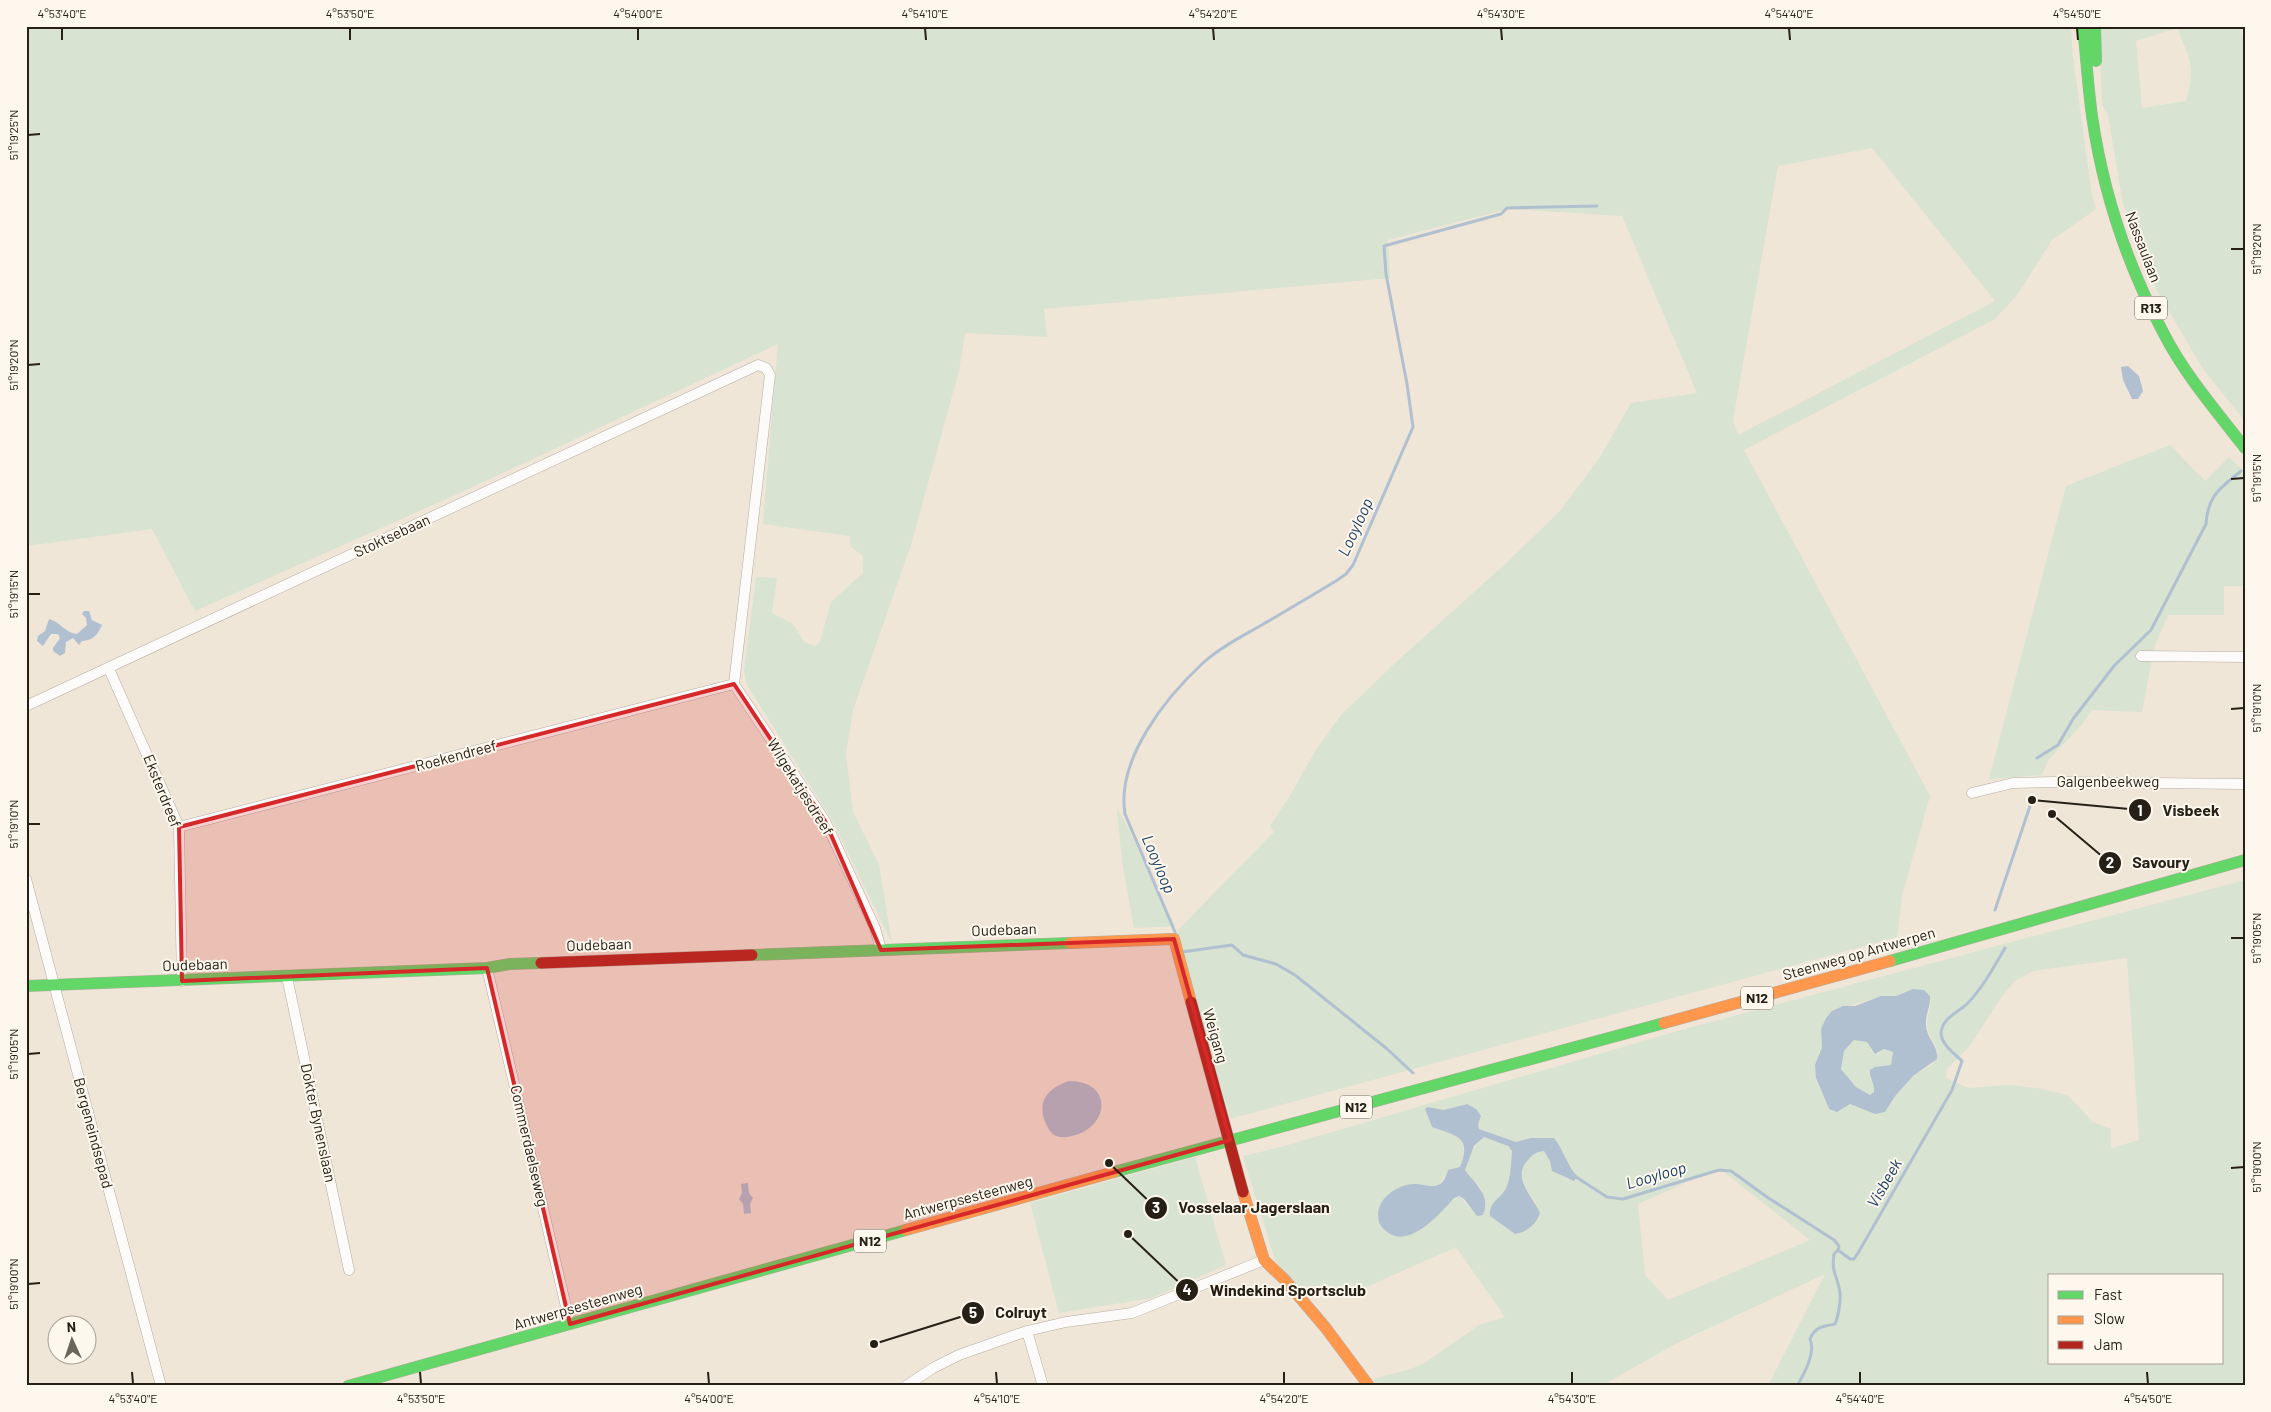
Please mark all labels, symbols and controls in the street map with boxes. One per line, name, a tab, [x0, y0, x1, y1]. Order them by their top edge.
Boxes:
text: 4°53'40"E	[38, 6, 86, 20]
text: 4°53'50"E	[326, 6, 374, 20]
text: 4°54'00"E	[613, 6, 663, 20]
text: 4°54'10"E	[902, 6, 948, 20]
text: 4°54'20"E	[1189, 6, 1238, 20]
text: 4°54'30"E	[1477, 6, 1525, 20]
text: 4°54'40"E	[1764, 6, 1814, 20]
text: 4°54'50"E	[2053, 6, 2101, 20]
text: 51°19'25"N	[6, 110, 20, 160]
street label: Nassaulaan	[2122, 209, 2166, 285]
text: 51°19'20"N	[2249, 223, 2263, 275]
road number: R13	[2135, 296, 2167, 320]
text: 51°19'20"N	[6, 339, 20, 391]
text: 51°19'15"N	[2249, 454, 2263, 502]
water label: Looyloop	[1333, 495, 1376, 559]
street label: Stoktsebaan	[351, 510, 433, 561]
text: 51°19'15"N	[6, 570, 20, 618]
text: 51°19'10"N	[2249, 684, 2263, 732]
street label: Wilgekatjesdreef	[764, 735, 838, 838]
street label: Roekendreef	[413, 736, 498, 775]
street label: Eksterdreef	[140, 751, 186, 830]
street label: Galgenbeekweg	[2057, 772, 2159, 790]
callout: Visbeek	[2128, 795, 2230, 826]
text: 51°19'10"N	[6, 800, 20, 848]
text: Visbeek	[2162, 800, 2220, 819]
text: 1	[2137, 801, 2143, 819]
water label: Looyloop	[1139, 832, 1180, 896]
callout: Savoury	[2098, 847, 2200, 878]
text: Savoury	[2132, 852, 2190, 871]
text: 2	[2106, 853, 2114, 871]
text: 51°19'05"N	[2249, 913, 2263, 963]
street label: Oudebaan	[971, 919, 1037, 939]
street label: Steenweg op Antwerpen	[1780, 923, 1937, 983]
street label: Oudebaan	[566, 934, 632, 954]
street label: Oudebaan	[162, 954, 228, 974]
road number: N12	[1741, 986, 1773, 1010]
street label: Weigang	[1200, 1006, 1232, 1065]
text: 51°19'05"N	[6, 1029, 20, 1079]
street label: Dokter Bynenslaan	[298, 1062, 340, 1184]
street label: Bergeneindsepad	[71, 1075, 117, 1190]
street label: Commerdaelseweg	[507, 1083, 553, 1208]
road number: N12	[1340, 1096, 1372, 1118]
text: 51°19'00"N	[2249, 1141, 2263, 1193]
water label: Visbeek	[1862, 1155, 1905, 1211]
water label: Looyloop	[1624, 1157, 1688, 1192]
street label: Antwerpsesteenweg	[901, 1171, 1034, 1223]
callout: Vosselaar Jagerslaan	[1143, 1192, 1340, 1223]
text: Vosselaar Jagerslaan	[1178, 1197, 1330, 1216]
text: 3	[1152, 1198, 1160, 1216]
road number: N12	[854, 1230, 886, 1252]
text: 51°19'00"N	[6, 1258, 20, 1310]
legend	[2048, 1274, 2224, 1364]
callout: Windekind Sportsclub	[1175, 1275, 1376, 1306]
street label: Antwerpsesteenweg	[511, 1279, 644, 1333]
text: 4	[1182, 1280, 1192, 1298]
text: Windekind Sportsclub	[1210, 1280, 1366, 1299]
text: Fast	[2094, 1285, 2122, 1303]
callout: Colruyt	[961, 1297, 1057, 1328]
text: Colruyt	[995, 1302, 1047, 1321]
text: 5	[969, 1303, 977, 1321]
text: Slow	[2094, 1309, 2125, 1327]
north arrow	[48, 1314, 98, 1364]
text: N	[66, 1318, 76, 1335]
text: Jam	[2094, 1335, 2123, 1353]
text: 4°53'40"E	[109, 1391, 157, 1405]
text: 4°53'50"E	[397, 1391, 445, 1405]
text: 4°54'00"E	[684, 1391, 734, 1405]
text: 4°54'10"E	[974, 1391, 1020, 1405]
text: 4°54'20"E	[1260, 1391, 1309, 1405]
text: 4°54'30"E	[1548, 1391, 1596, 1405]
text: 4°54'40"E	[1835, 1391, 1885, 1405]
text: 4°54'50"E	[2124, 1391, 2172, 1405]

